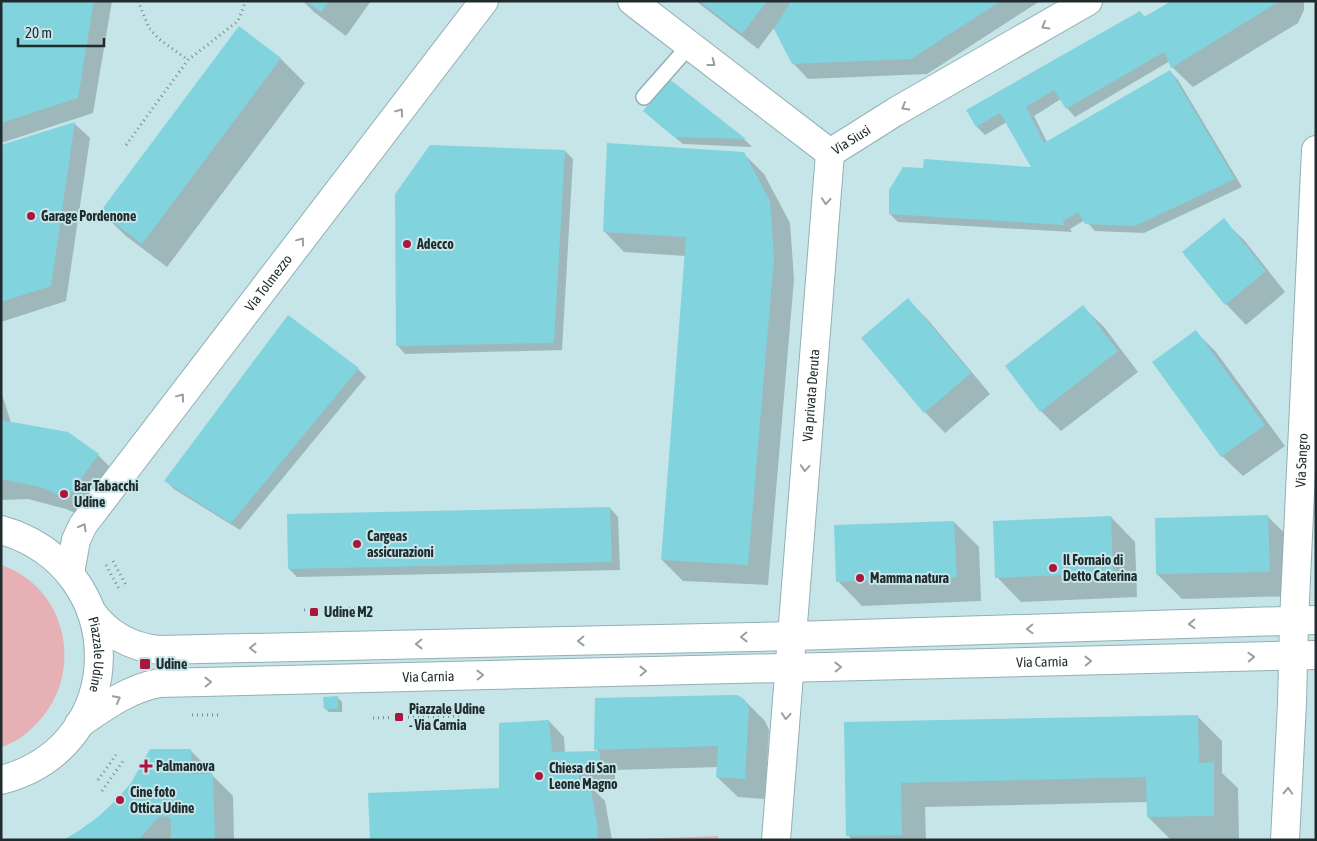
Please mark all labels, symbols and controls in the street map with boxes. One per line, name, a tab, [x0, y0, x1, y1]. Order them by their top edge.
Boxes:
scale bar	[18, 15, 104, 47]
one-way arrow	[1042, 19, 1051, 29]
text: 20 m	[25, 24, 52, 41]
one-way arrow	[706, 57, 716, 66]
one-way arrow	[901, 100, 910, 110]
one-way arrow	[394, 109, 402, 118]
street label: Via Siusi	[829, 122, 873, 158]
one-way arrow	[821, 198, 832, 206]
place label: Garage Pordenone	[41, 208, 136, 224]
marker: Garage Pordenone	[25, 210, 37, 222]
place label: Adecco	[416, 236, 454, 252]
one-way arrow	[295, 237, 304, 246]
marker: Adecco	[401, 238, 413, 250]
street label: Via Tolmezzo	[242, 251, 295, 314]
street label: Via privata Deruta	[799, 348, 823, 442]
one-way arrow	[175, 394, 183, 403]
street label: Via Sangro	[1292, 433, 1311, 488]
one-way arrow	[800, 464, 811, 472]
place label: Bar Tabacchi Udine	[74, 478, 138, 510]
marker: Bar Tabacchi Udine	[58, 488, 70, 500]
one-way arrow	[77, 523, 87, 532]
place label: Cargeas assicurazioni	[367, 528, 434, 560]
marker: Cargeas assicurazioni	[351, 538, 363, 550]
place label: Il Fornaio di Detto Caterina	[1063, 552, 1138, 584]
marker: Il Fornaio di Detto Caterina	[1047, 562, 1059, 574]
place label: Mamma natura	[870, 570, 949, 586]
marker: Mamma natura	[854, 572, 866, 584]
place label: Udine M2	[324, 604, 374, 620]
marker: Udine M2	[308, 606, 320, 618]
street label: Piazzale Udine	[85, 615, 107, 694]
one-way arrow	[1188, 619, 1196, 629]
one-way arrow	[1026, 624, 1034, 634]
one-way arrow	[740, 632, 748, 643]
one-way arrow	[577, 636, 585, 646]
one-way arrow	[415, 639, 423, 650]
one-way arrow	[248, 643, 256, 653]
one-way arrow	[1247, 652, 1255, 662]
street label: Via Carnia	[1016, 653, 1068, 670]
place label: Udine	[156, 656, 187, 672]
one-way arrow	[1084, 656, 1092, 666]
marker: Udine	[138, 657, 152, 671]
one-way arrow	[834, 661, 842, 672]
one-way arrow	[639, 666, 647, 677]
street label: Via Carnia	[402, 668, 455, 685]
one-way arrow	[476, 670, 484, 681]
one-way arrow	[204, 677, 212, 687]
one-way arrow	[112, 695, 121, 705]
place label: Piazzale Udine - Via Carnia	[409, 701, 485, 733]
marker: Piazzale Udine - Via Carnia	[393, 711, 405, 723]
one-way arrow	[780, 713, 791, 721]
place label: Palmanova	[156, 758, 215, 774]
marker: Palmanova	[140, 760, 152, 772]
place label: Chiesa di San Leone Magno	[549, 760, 618, 792]
marker: Chiesa di San Leone Magno	[533, 770, 545, 782]
place label: Cine foto Ottica Udine	[130, 784, 194, 816]
one-way arrow	[1282, 787, 1293, 795]
marker: Cine foto Ottica Udine	[114, 794, 126, 806]

